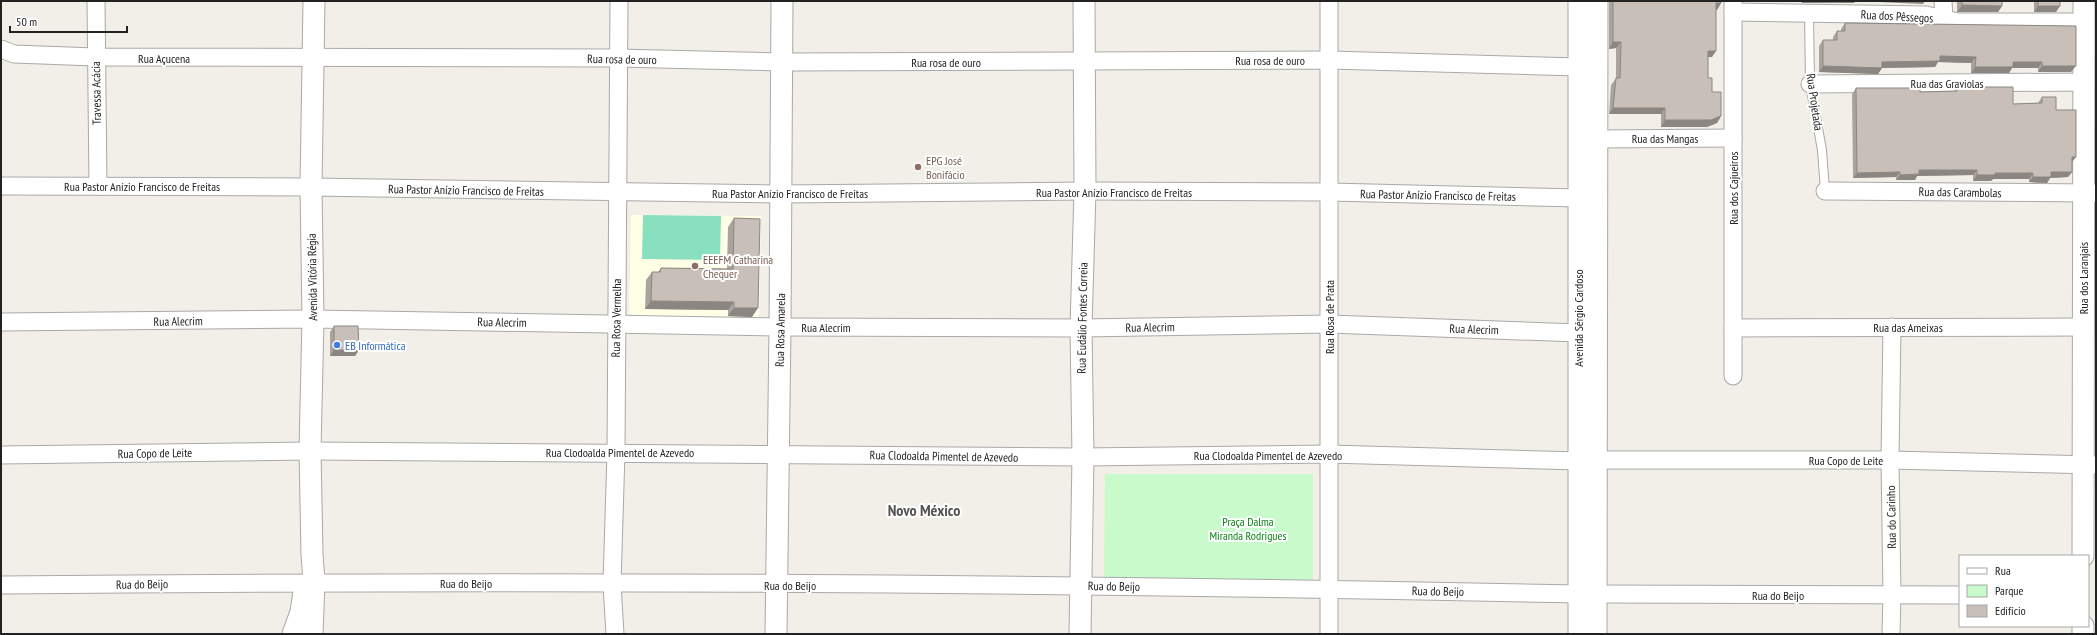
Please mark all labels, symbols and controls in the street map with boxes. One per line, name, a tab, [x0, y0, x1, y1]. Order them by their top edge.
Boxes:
street label: Rua dos Pêssegos	[1860, 7, 1934, 25]
scale bar	[10, 8, 127, 34]
text: 50 m	[16, 14, 37, 29]
street label: Rua Açucena	[138, 51, 190, 66]
street label: Rua rosa de ouro	[587, 51, 657, 67]
street label: Rua rosa de ouro	[1235, 53, 1305, 68]
street label: Rua rosa de ouro	[911, 55, 981, 70]
street label: Travessa Acácia	[88, 61, 104, 125]
street label: Rua Projetada	[1804, 72, 1826, 132]
street label: Rua das Graviolas	[1911, 76, 1984, 91]
street label: Rua das Mangas	[1632, 131, 1698, 146]
street label: Rua dos Cajueiros	[1726, 151, 1741, 225]
place label: EPG José Bonifácio	[926, 153, 965, 182]
marker: EPG José Bonifácio	[913, 162, 923, 172]
street label: Rua Pastor Anízio Francisco de Freitas	[64, 179, 220, 194]
street label: Rua Pastor Anízio Francisco de Freitas	[388, 181, 544, 199]
street label: Rua das Carambolas	[1918, 184, 2002, 200]
street label: Rua Pastor Anízio Francisco de Freitas	[1036, 185, 1192, 200]
street label: Rua Pastor Anízio Francisco de Freitas	[712, 186, 868, 201]
street label: Rua Pastor Anízio Francisco de Freitas	[1360, 186, 1516, 204]
street label: Avenida Vitória Régia	[304, 233, 320, 321]
street label: Rua dos Laranjais	[2076, 242, 2091, 314]
place label: EEEFM Catharina Chequer	[703, 252, 773, 281]
marker: EEEFM Catharina Chequer	[690, 261, 700, 271]
street label: Rua Eudálio Fontes Correia	[1074, 262, 1090, 374]
street label: Avenida Sérgio Cardoso	[1571, 269, 1586, 367]
street label: Rua Rosa Vermelha	[608, 278, 624, 358]
street label: Rua Rosa de Prata	[1322, 280, 1337, 354]
street label: Rua Rosa Amarela	[772, 293, 788, 367]
street label: Rua Alecrim	[153, 313, 203, 329]
street label: Rua Alecrim	[477, 314, 527, 330]
street label: Rua Alecrim	[1125, 319, 1175, 335]
street label: Rua Alecrim	[801, 320, 851, 335]
street label: Rua das Ameixas	[1873, 320, 1943, 335]
street label: Rua Alecrim	[1449, 321, 1499, 337]
place label: EB Informática	[345, 338, 406, 353]
marker: EB Informática	[332, 340, 342, 350]
street label: Rua Copo de Leite	[118, 445, 192, 461]
street label: Rua Clodoalda Pimentel de Azevedo	[546, 445, 694, 460]
street label: Rua Clodoalda Pimentel de Azevedo	[870, 447, 1018, 465]
street label: Rua Clodoalda Pimentel de Azevedo	[1194, 448, 1342, 463]
street label: Rua Copo de Leite	[1809, 453, 1883, 468]
street label: Rua do Carinho	[1883, 485, 1899, 549]
district label: Novo México	[888, 500, 960, 520]
park label: Praça Dalma Miranda Rodrigues	[1209, 514, 1287, 543]
legend	[1959, 555, 2089, 627]
text: Rua	[1995, 563, 2011, 578]
street label: Rua do Beijo	[116, 576, 168, 592]
street label: Rua do Beijo	[440, 576, 492, 591]
street label: Rua do Beijo	[764, 578, 816, 593]
street label: Rua do Beijo	[1088, 578, 1140, 594]
street label: Rua do Beijo	[1412, 583, 1464, 599]
text: Parque	[1995, 583, 2024, 598]
street label: Rua do Beijo	[1752, 588, 1804, 603]
text: Edifício	[1995, 603, 2026, 618]

